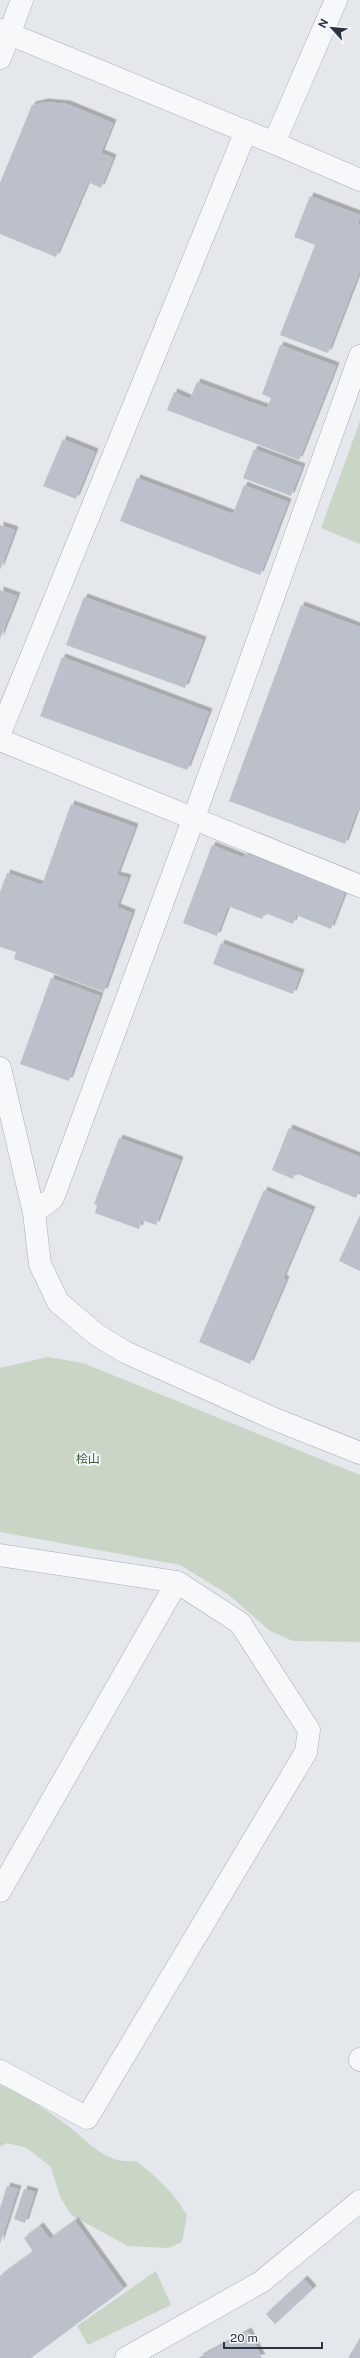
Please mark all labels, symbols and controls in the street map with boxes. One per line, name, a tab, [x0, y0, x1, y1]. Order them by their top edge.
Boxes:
north arrow	[312, 8, 352, 48]
text: N	[316, 17, 330, 30]
park label: 桧山	[76, 1452, 100, 1466]
scale bar	[224, 2324, 322, 2350]
text: 20 m	[230, 2331, 258, 2345]

